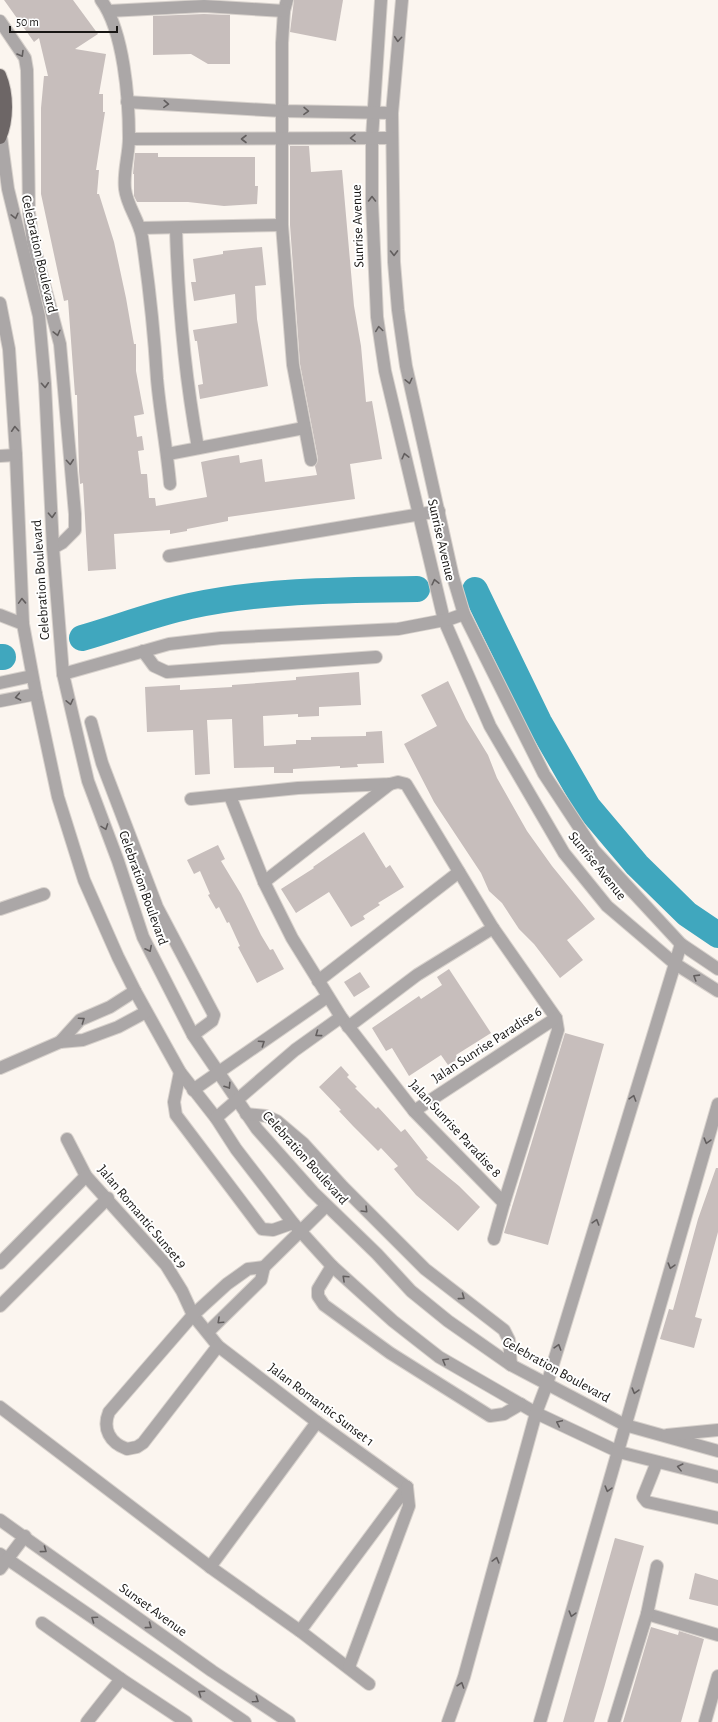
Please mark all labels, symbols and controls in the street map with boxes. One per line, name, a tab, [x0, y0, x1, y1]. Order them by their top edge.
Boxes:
scale bar	[10, 8, 117, 34]
text: 50 m	[16, 16, 39, 28]
one-way arrow	[394, 36, 403, 42]
one-way arrow	[17, 50, 24, 57]
one-way arrow	[163, 100, 169, 109]
one-way arrow	[303, 107, 309, 115]
one-way arrow	[350, 134, 356, 142]
one-way arrow	[241, 135, 247, 143]
street label: Sunrise Avenue	[350, 184, 366, 268]
street label: Celebration Boulevard	[19, 194, 59, 314]
one-way arrow	[368, 196, 376, 202]
one-way arrow	[10, 213, 18, 220]
one-way arrow	[389, 250, 398, 256]
one-way arrow	[375, 325, 384, 332]
one-way arrow	[52, 329, 61, 336]
one-way arrow	[405, 378, 413, 385]
one-way arrow	[41, 382, 50, 388]
one-way arrow	[10, 426, 19, 432]
one-way arrow	[402, 452, 410, 459]
one-way arrow	[66, 459, 75, 465]
street label: Sunrise Avenue	[425, 498, 457, 582]
one-way arrow	[47, 512, 56, 518]
street label: Celebration Boulevard	[30, 519, 52, 641]
one-way arrow	[432, 579, 440, 585]
one-way arrow	[18, 598, 26, 604]
one-way arrow	[15, 692, 21, 701]
one-way arrow	[65, 699, 73, 705]
one-way arrow	[101, 823, 109, 830]
street label: Celebration Boulevard	[116, 829, 170, 947]
street label: Sunrise Avenue	[565, 829, 629, 903]
one-way arrow	[144, 945, 151, 953]
one-way arrow	[693, 974, 700, 982]
street label: Jalan Sunrise Paradise 6	[430, 1004, 544, 1086]
one-way arrow	[78, 1017, 85, 1025]
one-way arrow	[315, 1029, 322, 1036]
one-way arrow	[258, 1040, 265, 1048]
street label: Jalan Sunrise Paradise 8	[406, 1078, 504, 1180]
one-way arrow	[223, 1081, 230, 1088]
one-way arrow	[628, 1095, 637, 1102]
street label: Celebration Boulevard	[259, 1109, 351, 1207]
one-way arrow	[703, 1137, 712, 1144]
street label: Jalan Romantic Sunset 9	[95, 1163, 189, 1271]
one-way arrow	[360, 1205, 368, 1213]
one-way arrow	[591, 1219, 600, 1226]
one-way arrow	[667, 1262, 676, 1269]
one-way arrow	[342, 1275, 350, 1283]
one-way arrow	[457, 1292, 464, 1299]
one-way arrow	[217, 1316, 225, 1323]
street label: Celebration Boulevard	[500, 1335, 612, 1405]
one-way arrow	[553, 1344, 562, 1351]
one-way arrow	[442, 1358, 449, 1365]
street label: Jalan Romantic Sunset 1	[266, 1361, 376, 1449]
one-way arrow	[631, 1387, 640, 1394]
one-way arrow	[555, 1420, 563, 1428]
one-way arrow	[677, 1464, 683, 1472]
one-way arrow	[604, 1486, 613, 1493]
one-way arrow	[39, 1545, 46, 1552]
one-way arrow	[491, 1557, 500, 1564]
street label: Sunset Avenue	[116, 1581, 190, 1639]
one-way arrow	[568, 1611, 577, 1618]
one-way arrow	[91, 1616, 98, 1624]
one-way arrow	[145, 1621, 152, 1629]
one-way arrow	[456, 1682, 465, 1689]
one-way arrow	[198, 1690, 205, 1698]
one-way arrow	[252, 1695, 259, 1703]

